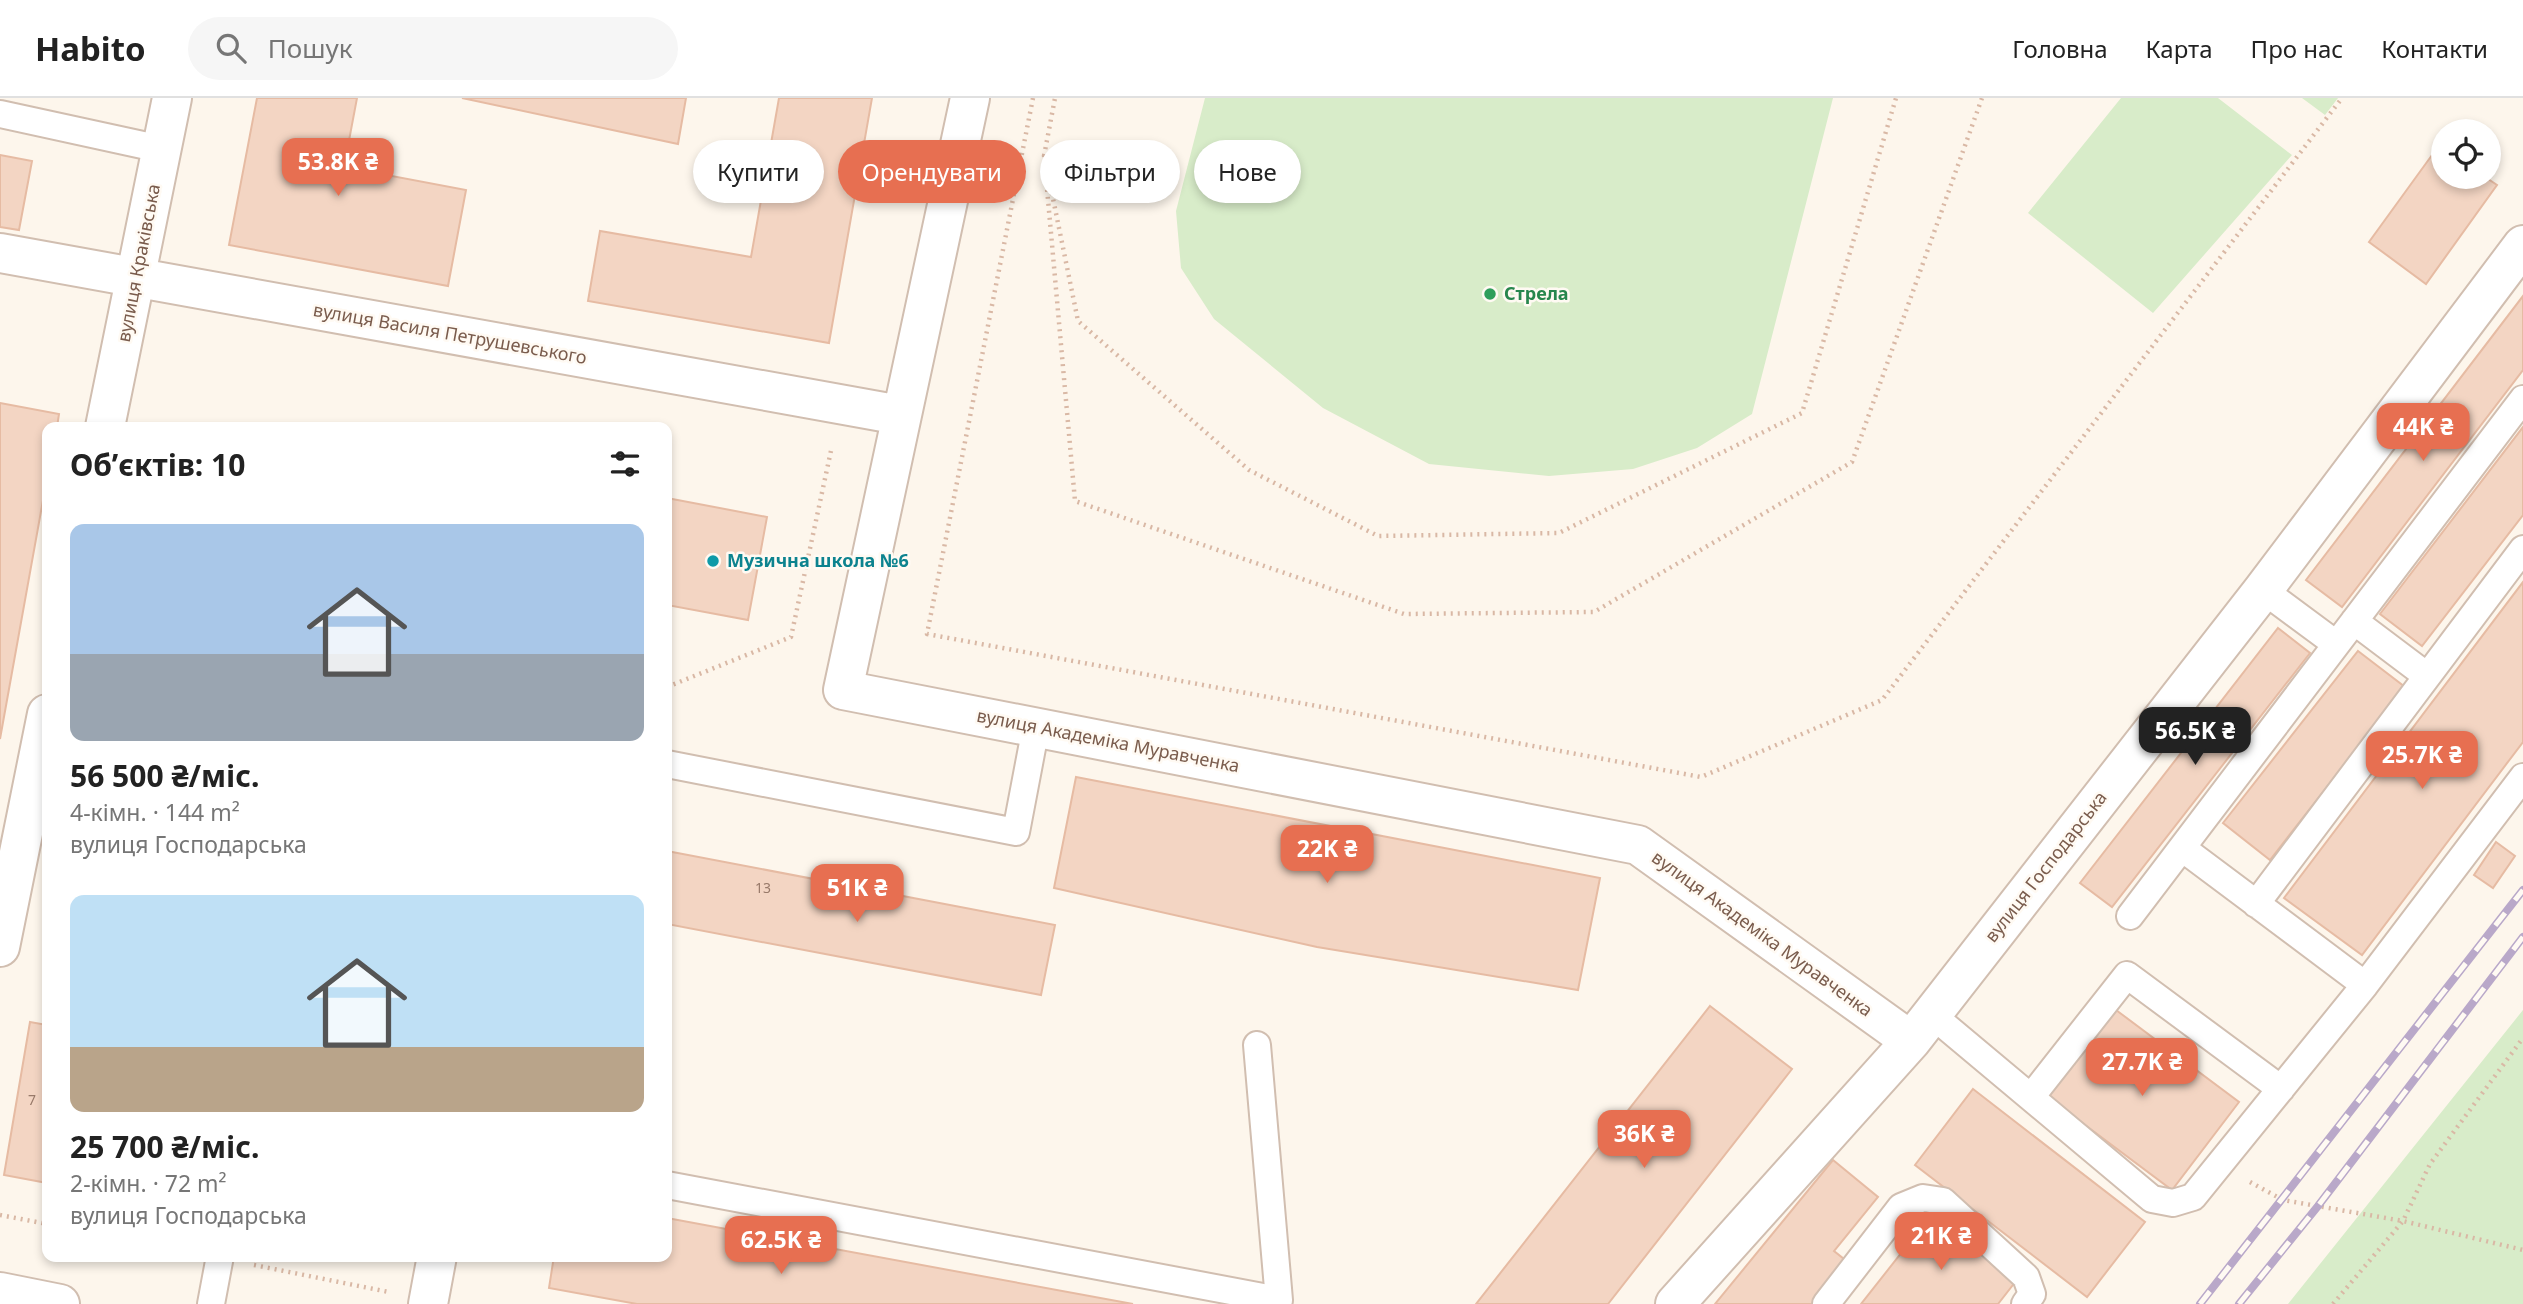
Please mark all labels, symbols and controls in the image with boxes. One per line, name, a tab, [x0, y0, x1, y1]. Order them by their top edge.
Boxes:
search box	[188, 17, 678, 80]
text: Habito	[35, 26, 146, 71]
icon: search	[212, 29, 250, 67]
text: Пошук	[268, 30, 352, 66]
text: Головна	[2012, 32, 2108, 65]
text: Карта	[2146, 32, 2213, 65]
text: Про нас	[2251, 32, 2343, 65]
text: Контакти	[2381, 32, 2488, 65]
map controls	[2431, 119, 2501, 189]
button: locate	[2431, 119, 2501, 189]
pin: 53.8K ₴	[273, 139, 403, 198]
chip: Купити	[693, 140, 824, 203]
chip: Орендувати	[838, 140, 1026, 203]
chip: Фільтри	[1040, 140, 1180, 203]
chip: Нове	[1194, 140, 1301, 203]
text: 53.8K ₴	[298, 145, 378, 177]
street label: вулиця Краківська	[111, 182, 165, 344]
place label: Стрела	[1504, 281, 1569, 305]
marker: Стрела	[1482, 286, 1498, 302]
street label: вулиця Василя Петрушевського	[311, 297, 589, 369]
pin: 44K ₴	[2374, 404, 2472, 463]
text: 44K ₴	[2393, 410, 2453, 442]
text: Об’єктів: 10	[70, 444, 245, 485]
icon: filters	[606, 445, 644, 483]
place label: Музична школа №6	[727, 548, 909, 572]
marker: Музична школа №6	[705, 553, 721, 569]
icon: home	[294, 569, 420, 695]
street label: вулиця Академіка Муравченка	[975, 703, 1242, 777]
pin: 56.5K ₴	[2130, 708, 2260, 767]
text: 56.5K ₴	[2155, 714, 2235, 746]
pin: 25.7K ₴	[2357, 732, 2487, 791]
text: 25.7K ₴	[2382, 738, 2462, 770]
text: 56 500 ₴/міс.	[70, 755, 260, 796]
street label: вулиця Господарська	[1979, 786, 2112, 947]
text: 4-кімн. · 144 m²	[70, 796, 240, 828]
pin: 22K ₴	[1278, 826, 1376, 885]
text: вулиця Господарська	[70, 828, 307, 860]
text: 22K ₴	[1297, 832, 1357, 864]
street label: вулиця Академіка Муравченка	[1647, 845, 1878, 1021]
pin: 51K ₴	[808, 864, 906, 924]
text: 51K ₴	[827, 871, 887, 903]
house number: 13	[755, 878, 771, 897]
icon: home	[294, 940, 420, 1066]
pin: 27.7K ₴	[2077, 1038, 2207, 1098]
text: 27.7K ₴	[2102, 1045, 2182, 1077]
house number: 7	[28, 1090, 36, 1109]
pin: 36K ₴	[1595, 1110, 1693, 1170]
text: 36K ₴	[1614, 1117, 1674, 1149]
text: 25 700 ₴/міс.	[70, 1126, 260, 1167]
text: 2-кімн. · 72 m²	[70, 1167, 227, 1199]
text: вулиця Господарська	[70, 1199, 307, 1231]
pin: 21K ₴	[1892, 1212, 1990, 1272]
pin: 62.5K ₴	[716, 1216, 846, 1276]
text: 21K ₴	[1911, 1219, 1971, 1251]
text: 62.5K ₴	[741, 1223, 821, 1255]

